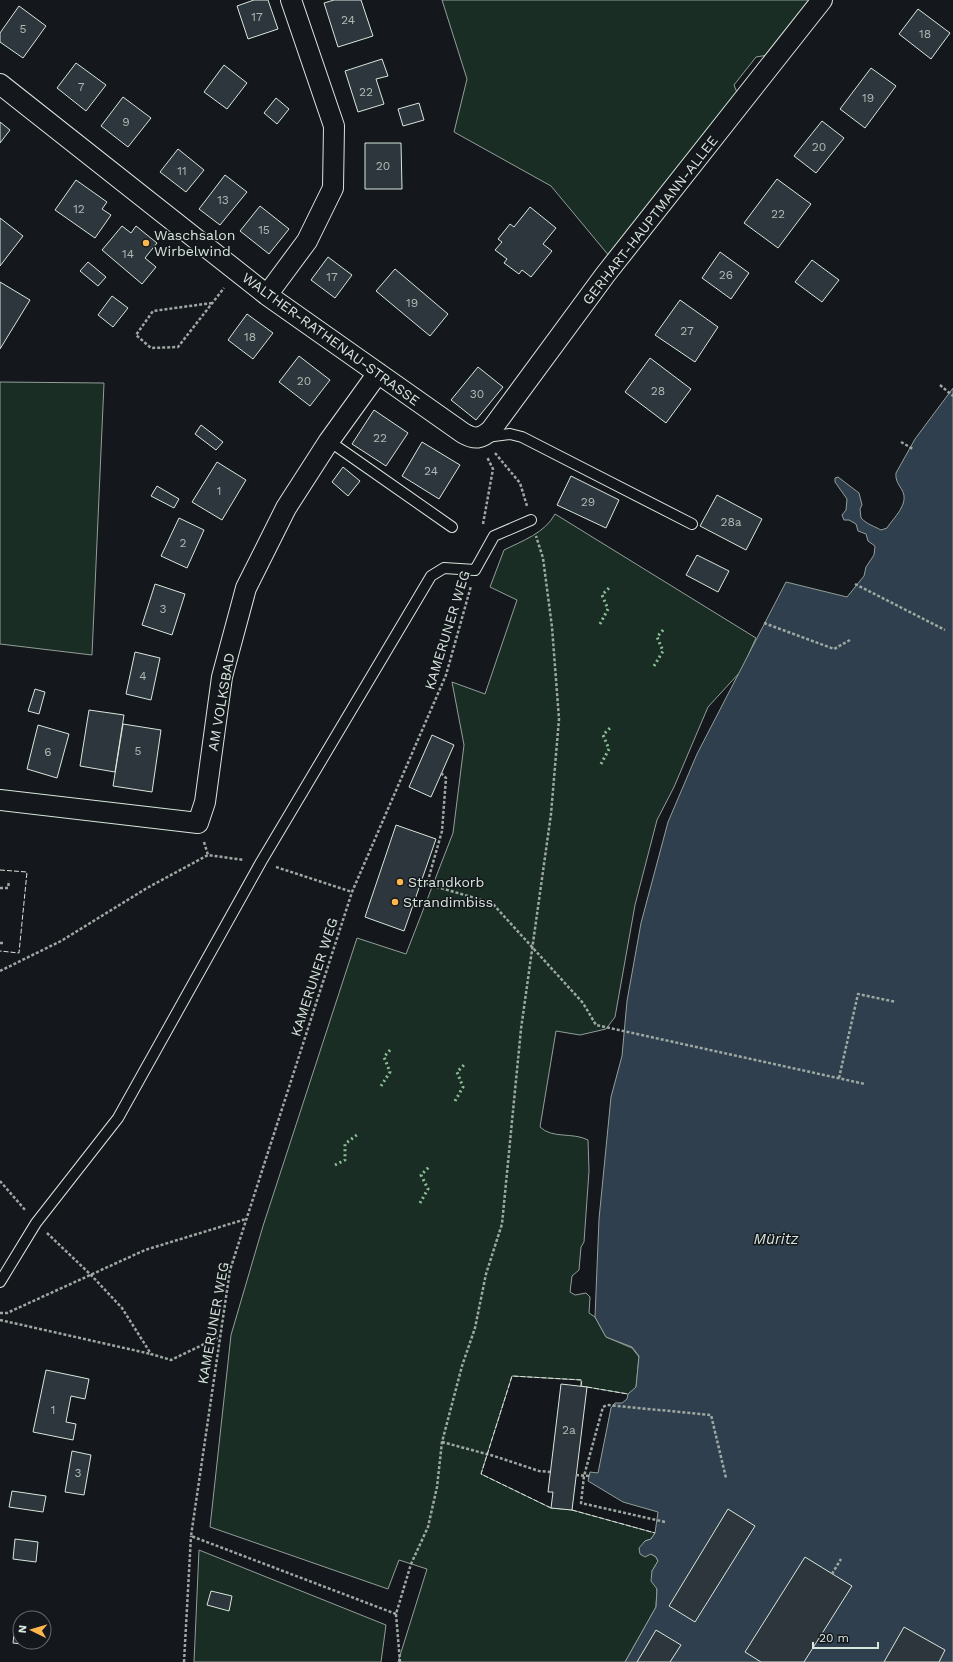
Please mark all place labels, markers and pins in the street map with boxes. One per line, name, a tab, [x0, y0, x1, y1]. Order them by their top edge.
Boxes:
place label: Waschsalon Wirbelwind	[154, 227, 235, 259]
marker: Waschsalon Wirbelwind	[141, 238, 151, 248]
place label: Strandkorb	[408, 874, 484, 890]
marker: Strandkorb	[395, 877, 405, 887]
place label: Strandimbiss	[403, 894, 493, 910]
marker: Strandimbiss	[390, 897, 400, 907]

